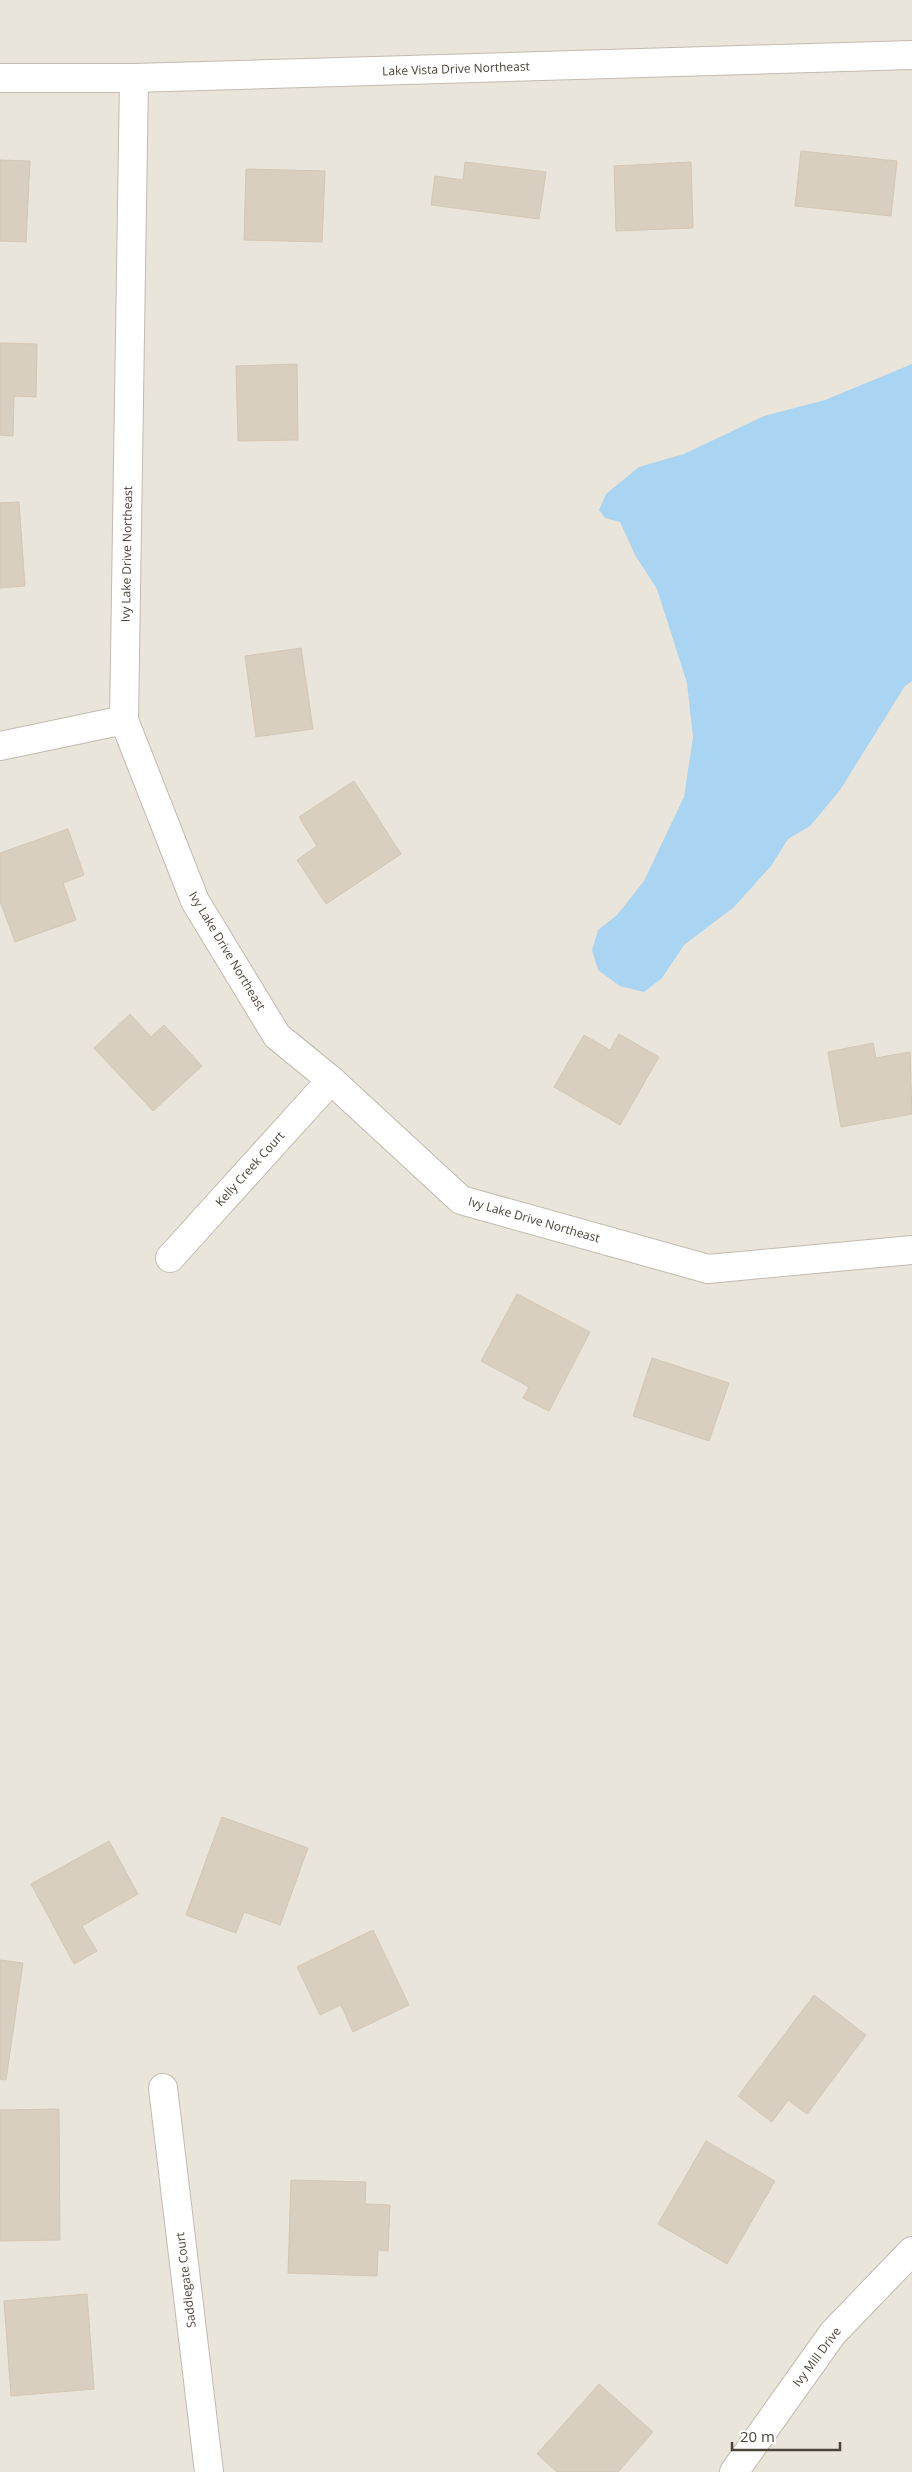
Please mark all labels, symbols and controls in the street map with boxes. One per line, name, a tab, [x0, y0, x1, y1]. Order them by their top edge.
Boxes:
street label: Lake Vista Drive Northeast	[382, 57, 530, 80]
street label: Ivy Lake Drive Northeast	[117, 486, 136, 622]
street label: Ivy Lake Drive Northeast	[185, 888, 270, 1014]
street label: Kelly Creek Court	[211, 1127, 288, 1210]
street label: Ivy Lake Drive Northeast	[466, 1193, 602, 1246]
street label: Saddlegate Court	[171, 2231, 200, 2329]
street label: Ivy Mill Drive	[788, 2323, 845, 2390]
scale bar	[732, 2420, 840, 2452]
text: 20 m	[740, 2426, 775, 2446]

